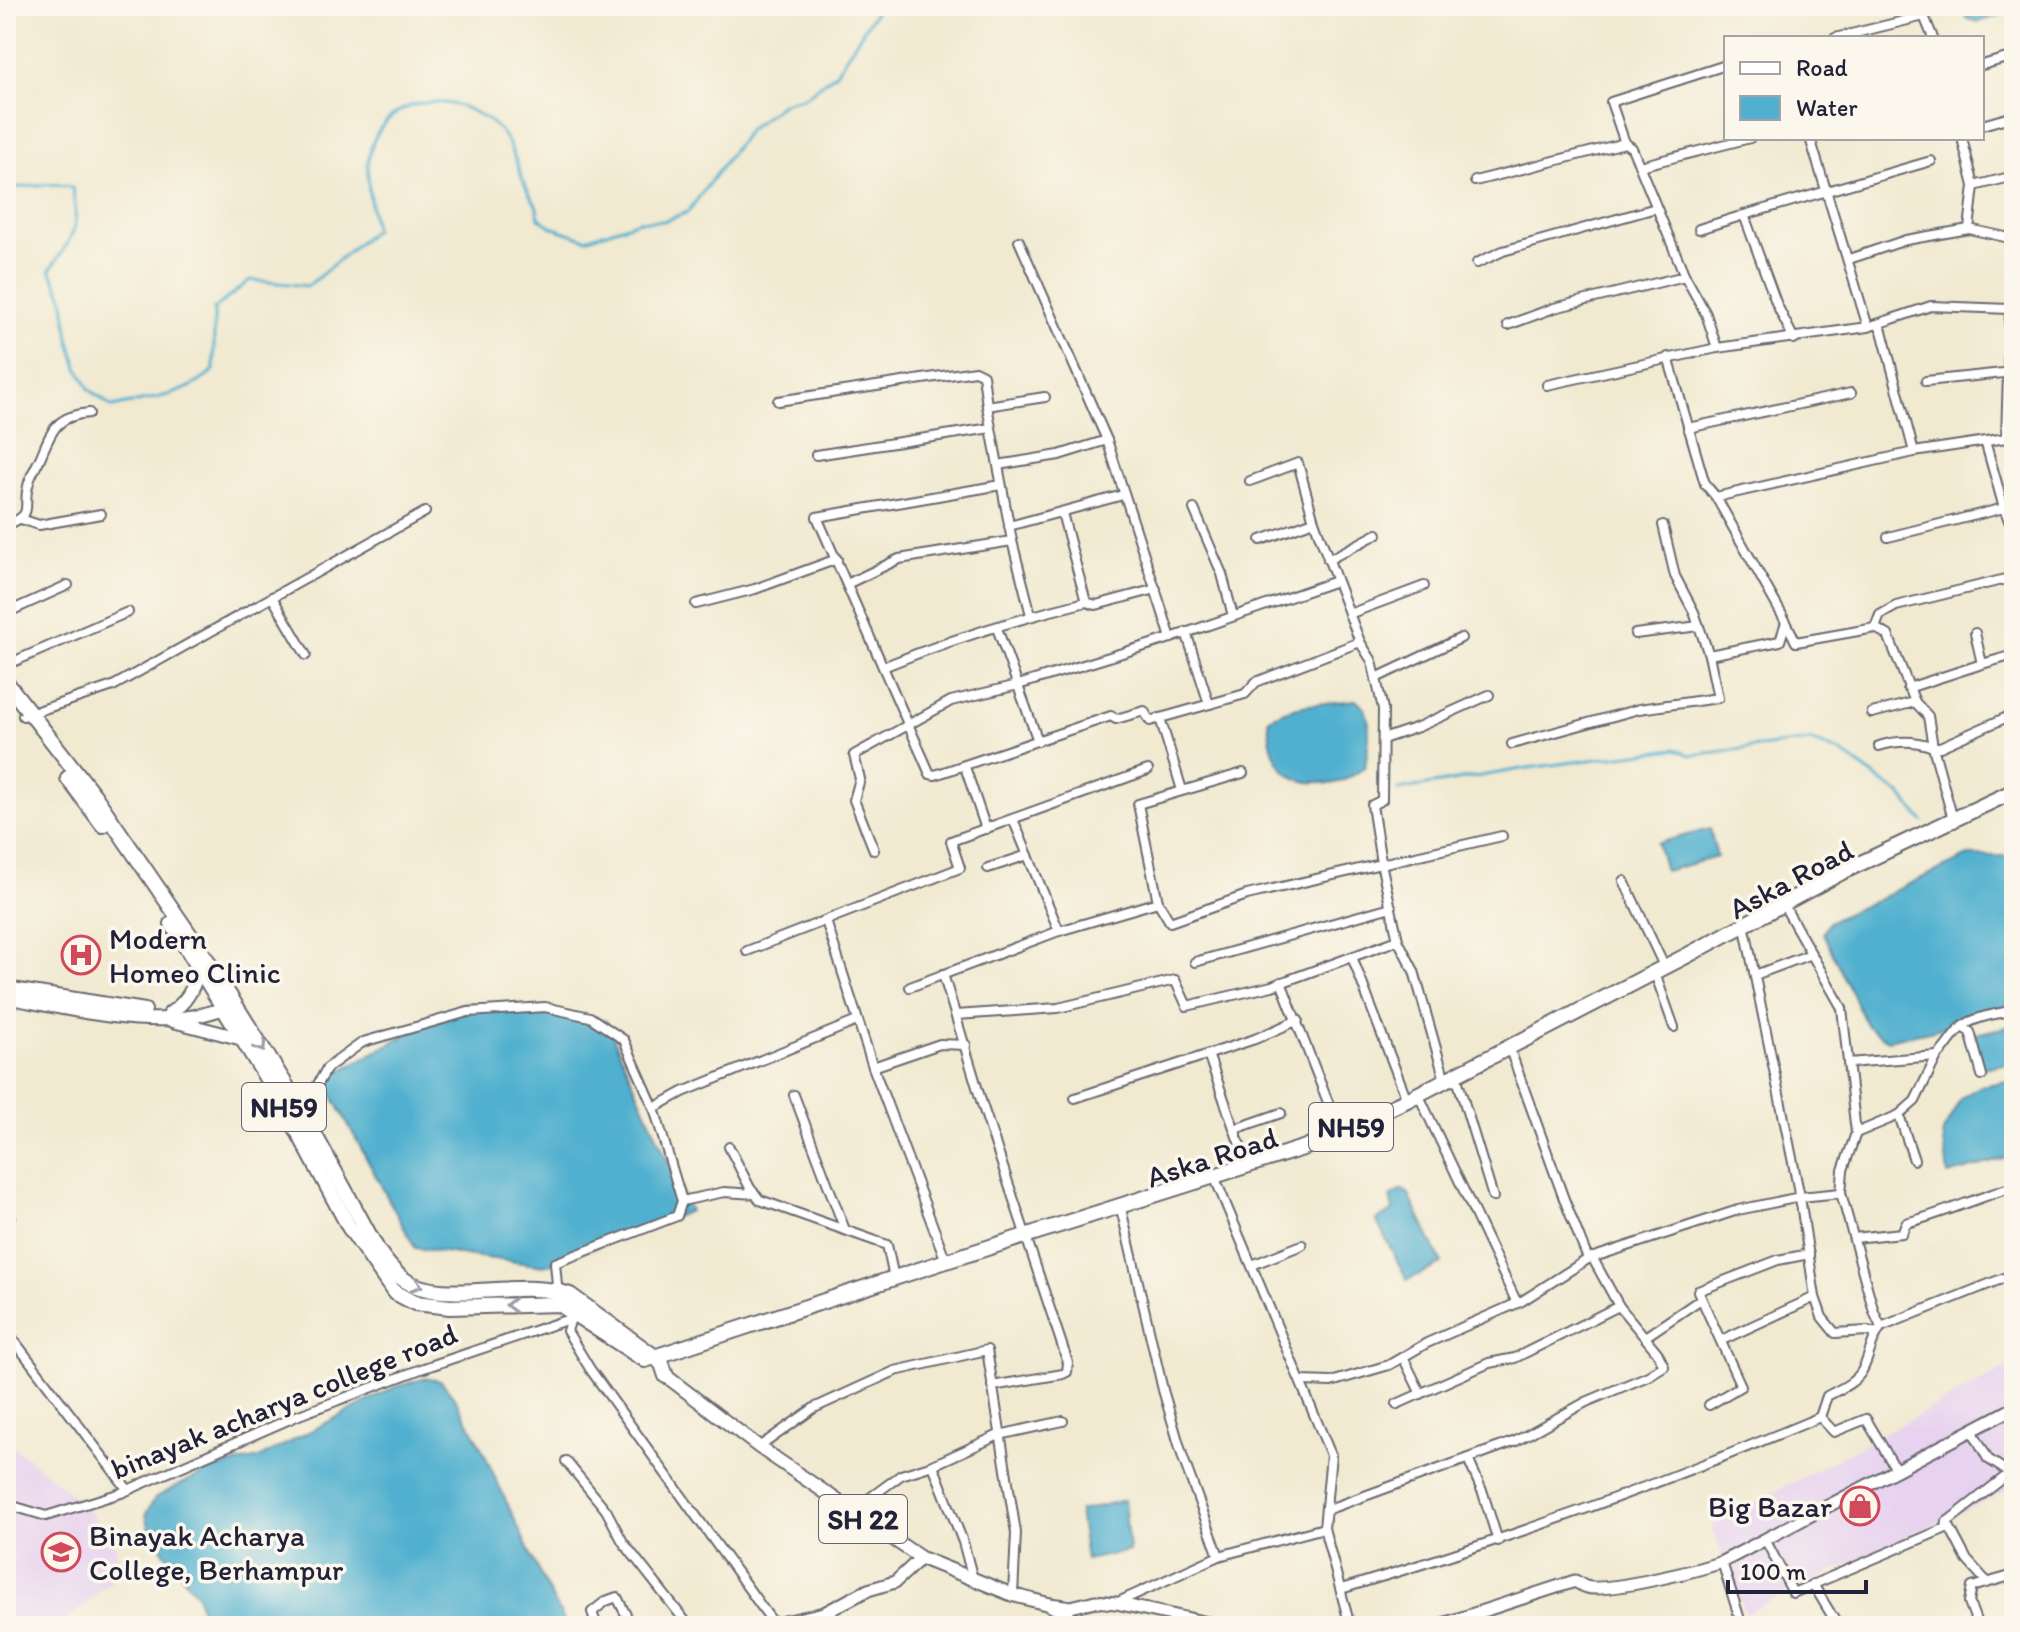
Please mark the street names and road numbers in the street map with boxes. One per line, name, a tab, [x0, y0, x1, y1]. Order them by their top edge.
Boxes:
street label: Aska Road	[1723, 831, 1859, 927]
road number: NH59	[242, 1083, 326, 1131]
road number: NH59	[1309, 1103, 1393, 1151]
street label: Aska Road	[1142, 1118, 1282, 1196]
street label: binayak acharya college road	[106, 1315, 462, 1487]
road number: SH 22	[819, 1495, 907, 1543]

